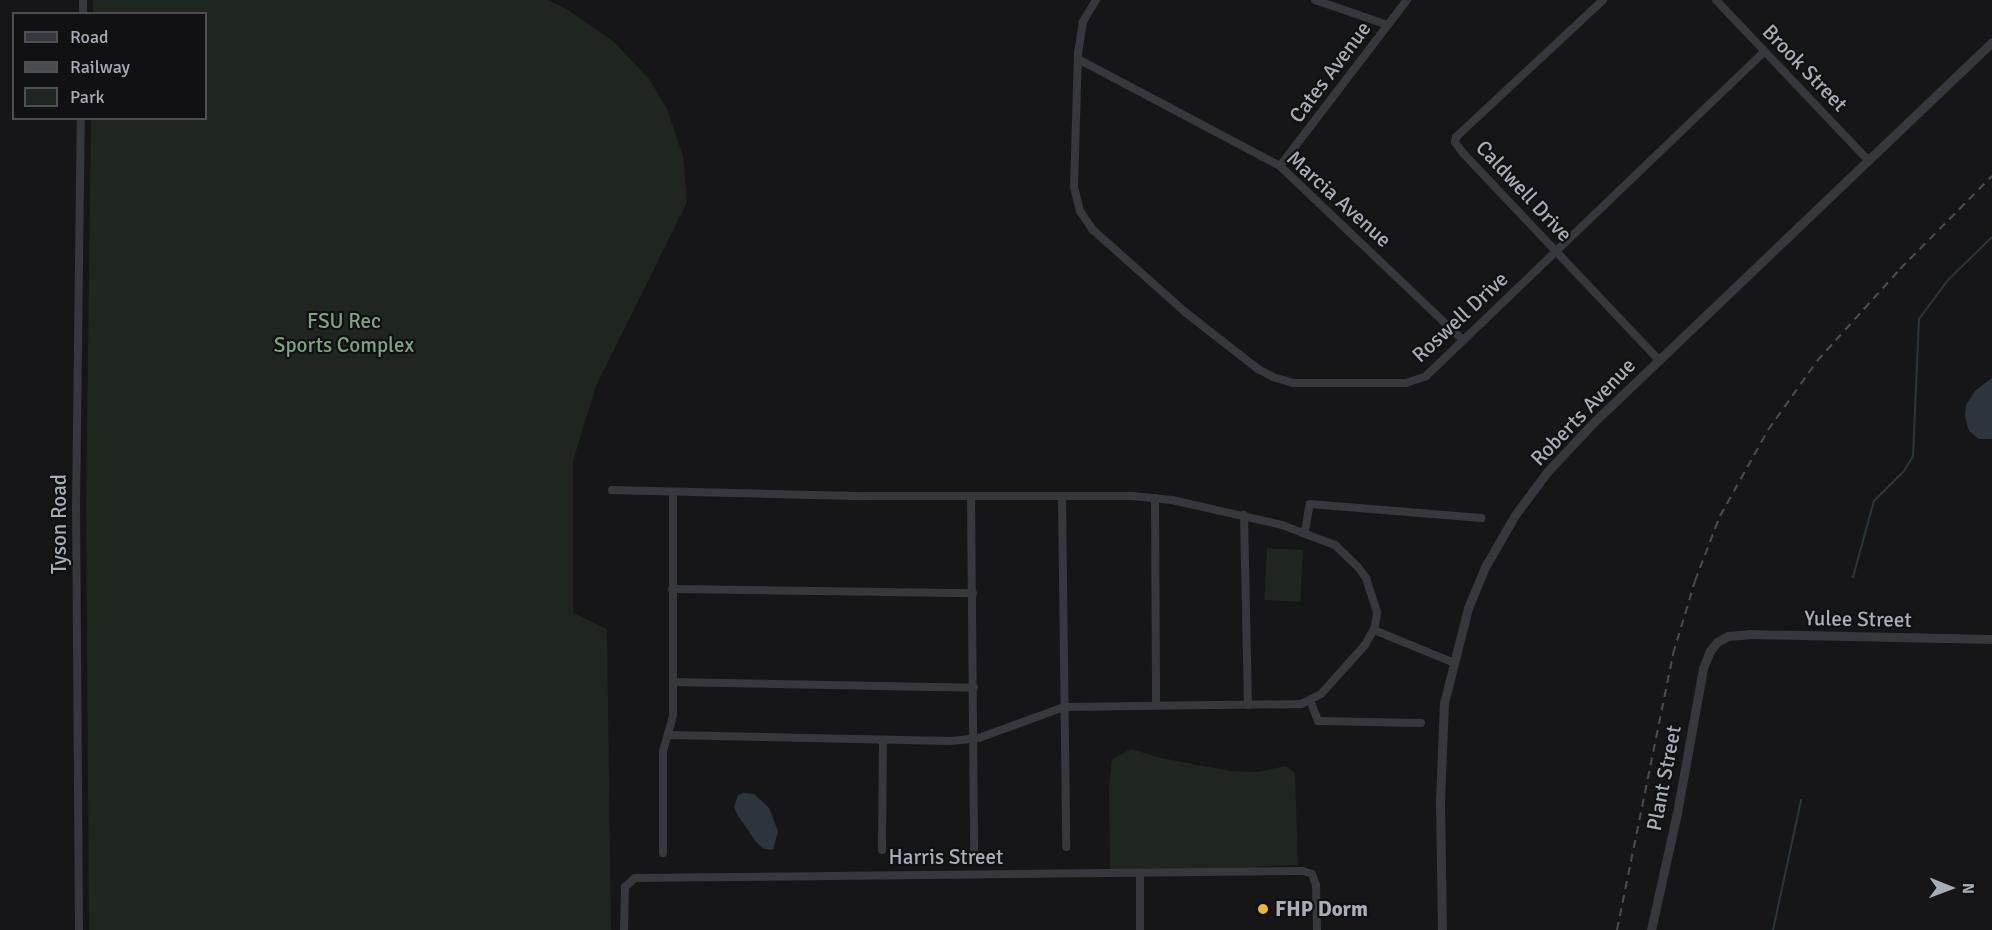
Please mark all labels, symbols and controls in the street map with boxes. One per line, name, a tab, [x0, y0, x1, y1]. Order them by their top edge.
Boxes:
legend	[12, 12, 207, 120]
street label: Cates Avenue	[1284, 16, 1376, 128]
street label: Brook Street	[1757, 19, 1853, 117]
text: Road	[70, 26, 109, 48]
text: Railway	[70, 56, 130, 78]
text: Park	[70, 86, 105, 108]
street label: Caldwell Drive	[1471, 135, 1577, 247]
street label: Marcia Avenue	[1282, 146, 1396, 252]
street label: Roswell Drive	[1407, 266, 1513, 368]
park label: FSU Rec Sports Complex	[274, 308, 414, 358]
street label: Roberts Avenue	[1525, 353, 1641, 471]
street label: Tyson Road	[46, 474, 72, 574]
street label: Yulee Street	[1804, 605, 1912, 633]
street label: Plant Street	[1641, 723, 1687, 833]
street label: Harris Street	[889, 844, 1003, 870]
north arrow	[1920, 858, 1980, 918]
text: N	[1958, 883, 1978, 894]
place label: FHP Dorm	[1275, 896, 1368, 922]
marker: FHP Dorm	[1256, 902, 1270, 916]

